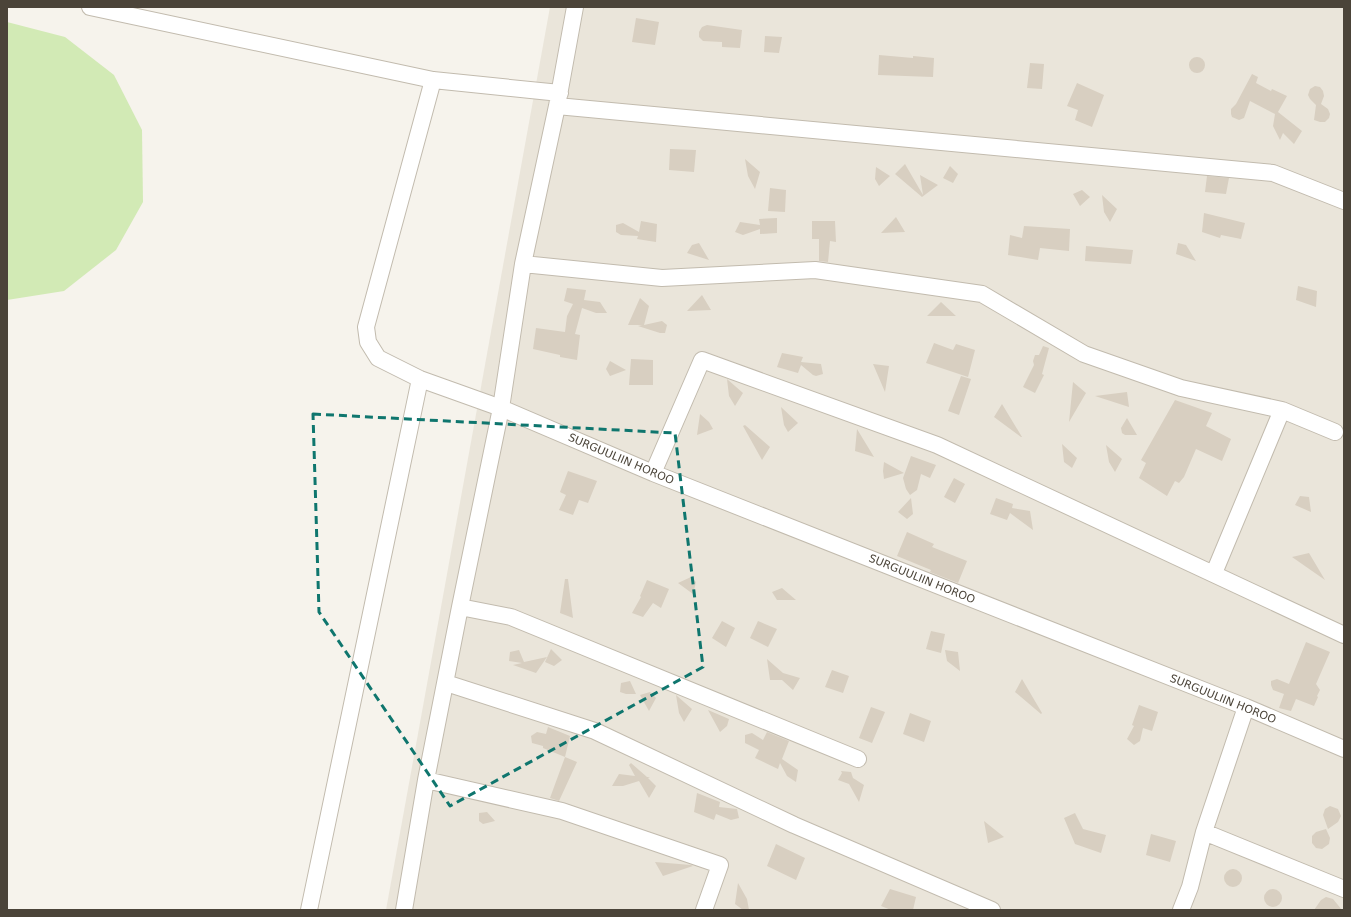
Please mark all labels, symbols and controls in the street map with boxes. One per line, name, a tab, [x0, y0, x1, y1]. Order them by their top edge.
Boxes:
street label: SURGUULIIN HOROO	[566, 431, 676, 487]
street label: SURGUULIIN HOROO	[867, 552, 977, 606]
street label: SURGUULIIN HOROO	[1168, 672, 1278, 726]

